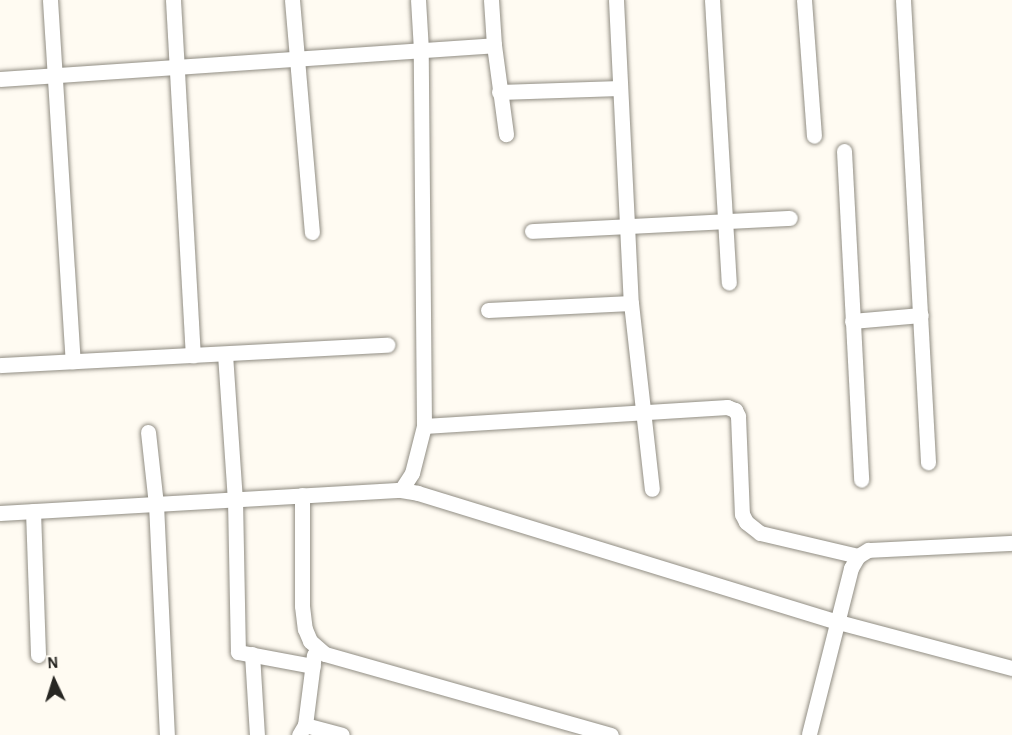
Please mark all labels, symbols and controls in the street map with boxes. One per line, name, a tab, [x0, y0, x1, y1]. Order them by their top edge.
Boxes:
north arrow	[24, 651, 84, 711]
text: N	[47, 655, 59, 671]

